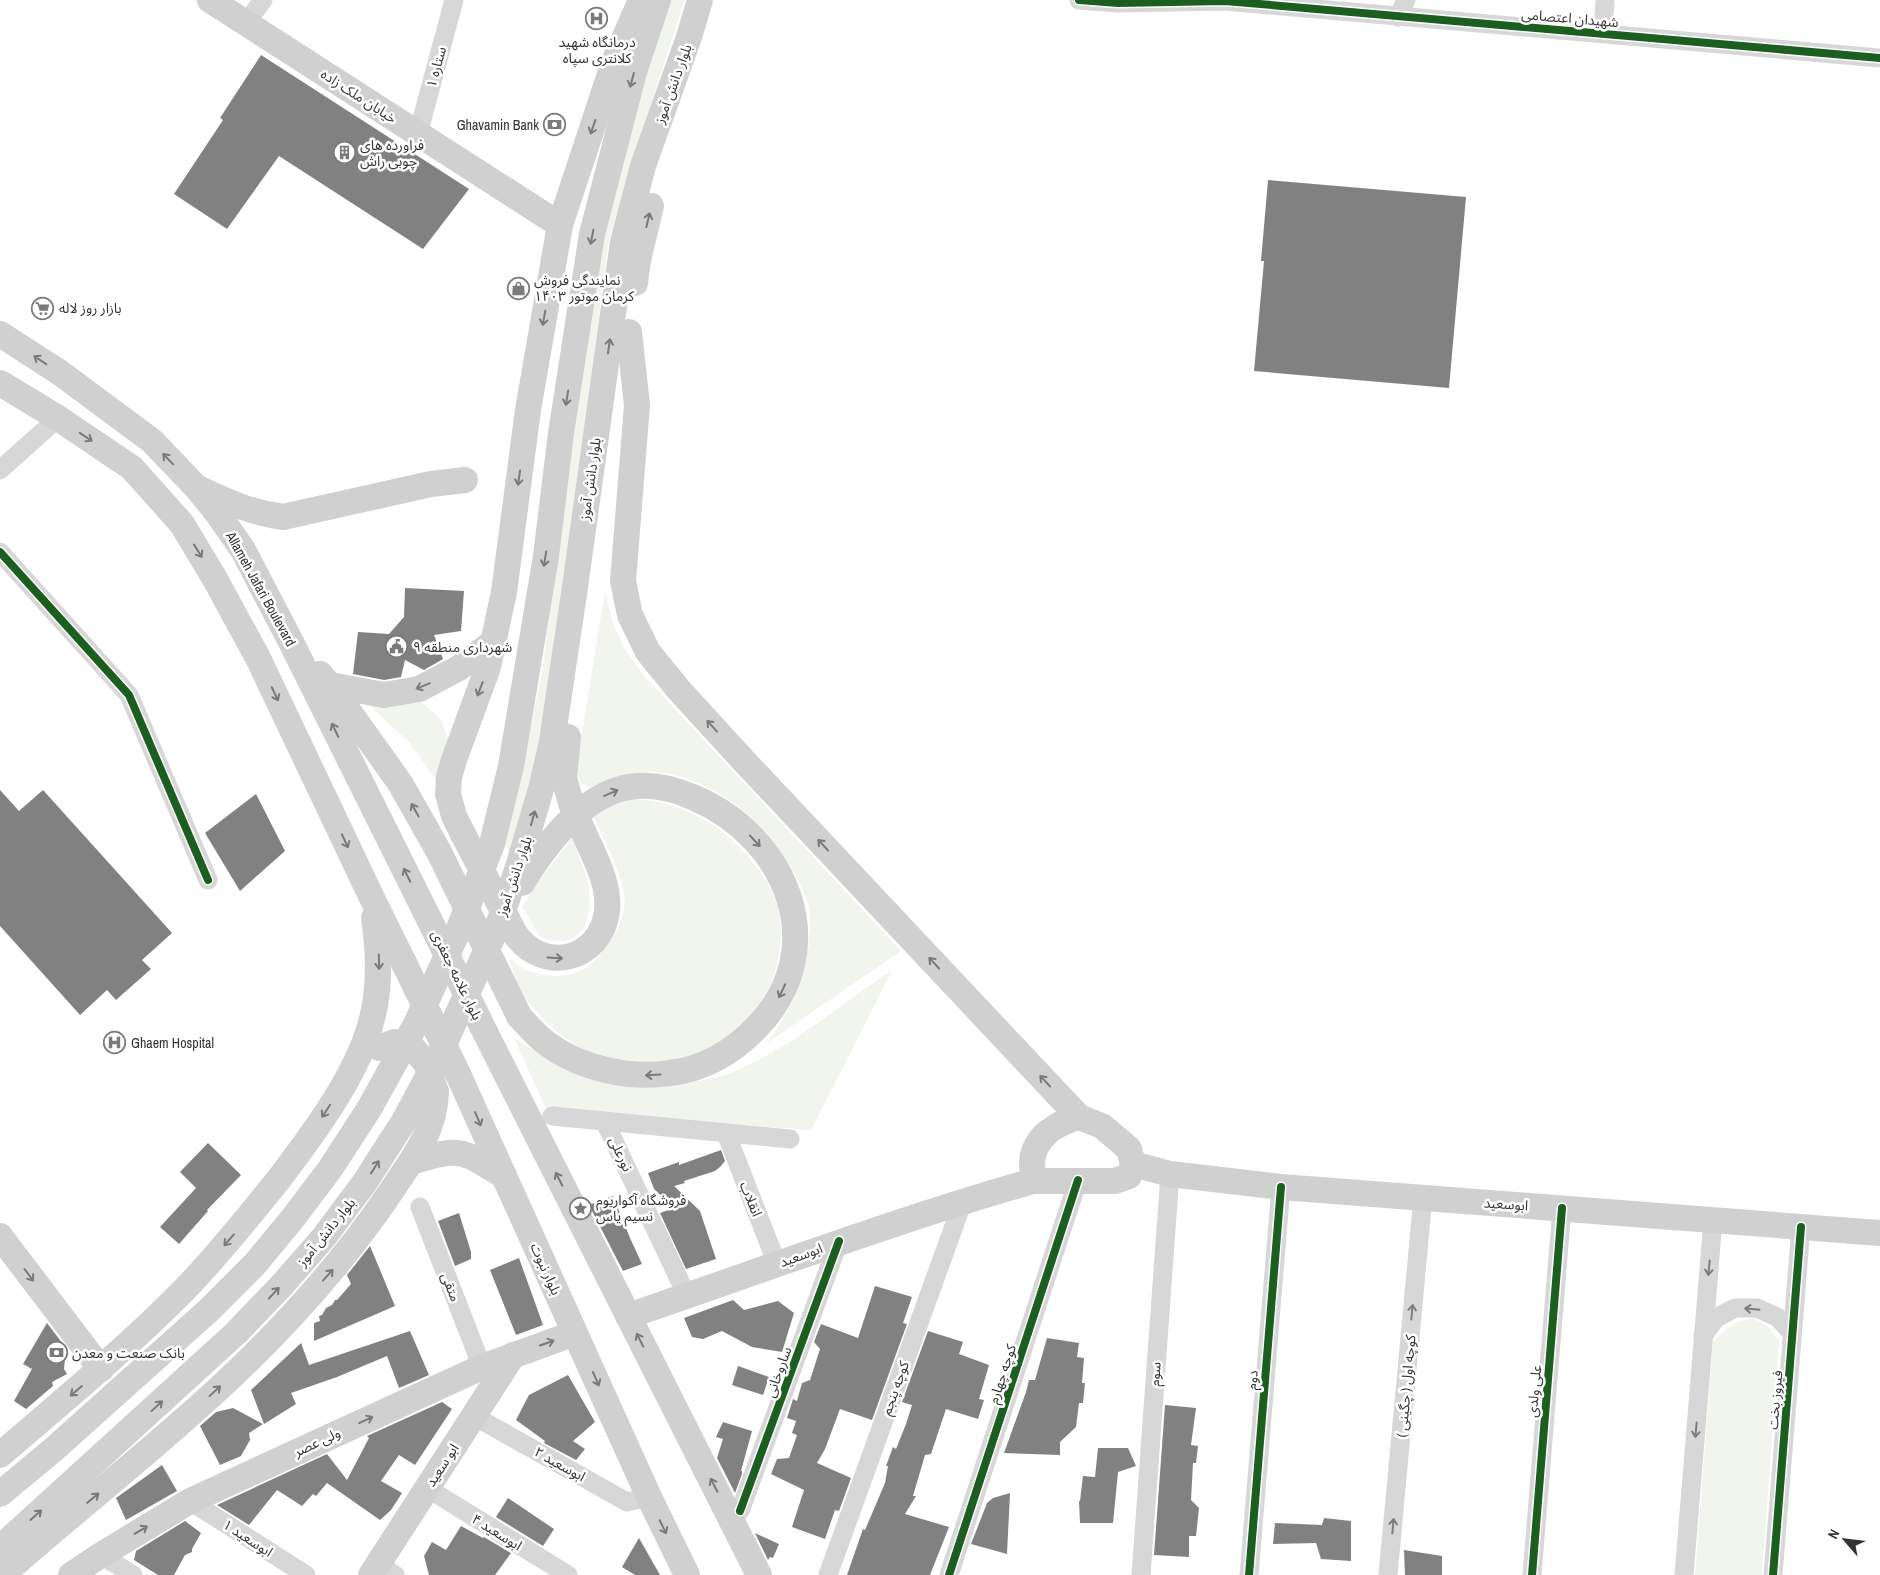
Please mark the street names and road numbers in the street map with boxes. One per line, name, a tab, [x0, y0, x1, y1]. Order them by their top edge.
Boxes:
street label: شهیدان اعتصامی	[1521, 5, 1619, 31]
street label: بلوار دانش آموز	[650, 42, 696, 127]
street label: ستاره ۱	[422, 44, 450, 89]
street label: خیابان ملک زاده	[318, 65, 400, 127]
street label: بلوار دانش آموز	[575, 436, 605, 523]
street label: Allameh Jafari Boulevard	[222, 528, 300, 649]
street label: بلوار دانش آموز	[492, 833, 536, 919]
street label: بلوار علامه جعفری	[428, 927, 487, 1023]
street label: نورعلی	[605, 1134, 637, 1175]
street label: انقلاب	[736, 1179, 766, 1219]
street label: ابوسعید	[1483, 1193, 1529, 1215]
street label: بلوار دانش آموز	[292, 1194, 359, 1271]
street label: ابوسعید	[777, 1239, 825, 1271]
street label: بلوار نبوت	[527, 1240, 566, 1298]
street label: متقی	[437, 1270, 465, 1304]
street label: کوچه اول ( چگینی )	[1393, 1334, 1421, 1438]
street label: کوچه چهارم	[984, 1342, 1022, 1407]
street label: ساروخانی	[761, 1344, 795, 1400]
street label: کوچه پنجم	[877, 1358, 915, 1418]
street label: سوم	[1145, 1361, 1167, 1387]
street label: علی ولدی	[1523, 1364, 1545, 1418]
street label: دوم	[1242, 1369, 1264, 1391]
street label: فیروز بخت	[1763, 1370, 1787, 1430]
street label: ولی عصر	[290, 1423, 343, 1461]
street label: ابو سعید	[421, 1440, 463, 1490]
street label: ابوسعید ۲	[531, 1443, 589, 1485]
street label: ابوسعید ۴	[469, 1510, 525, 1554]
street label: ابوسعید ۱	[220, 1515, 276, 1561]

